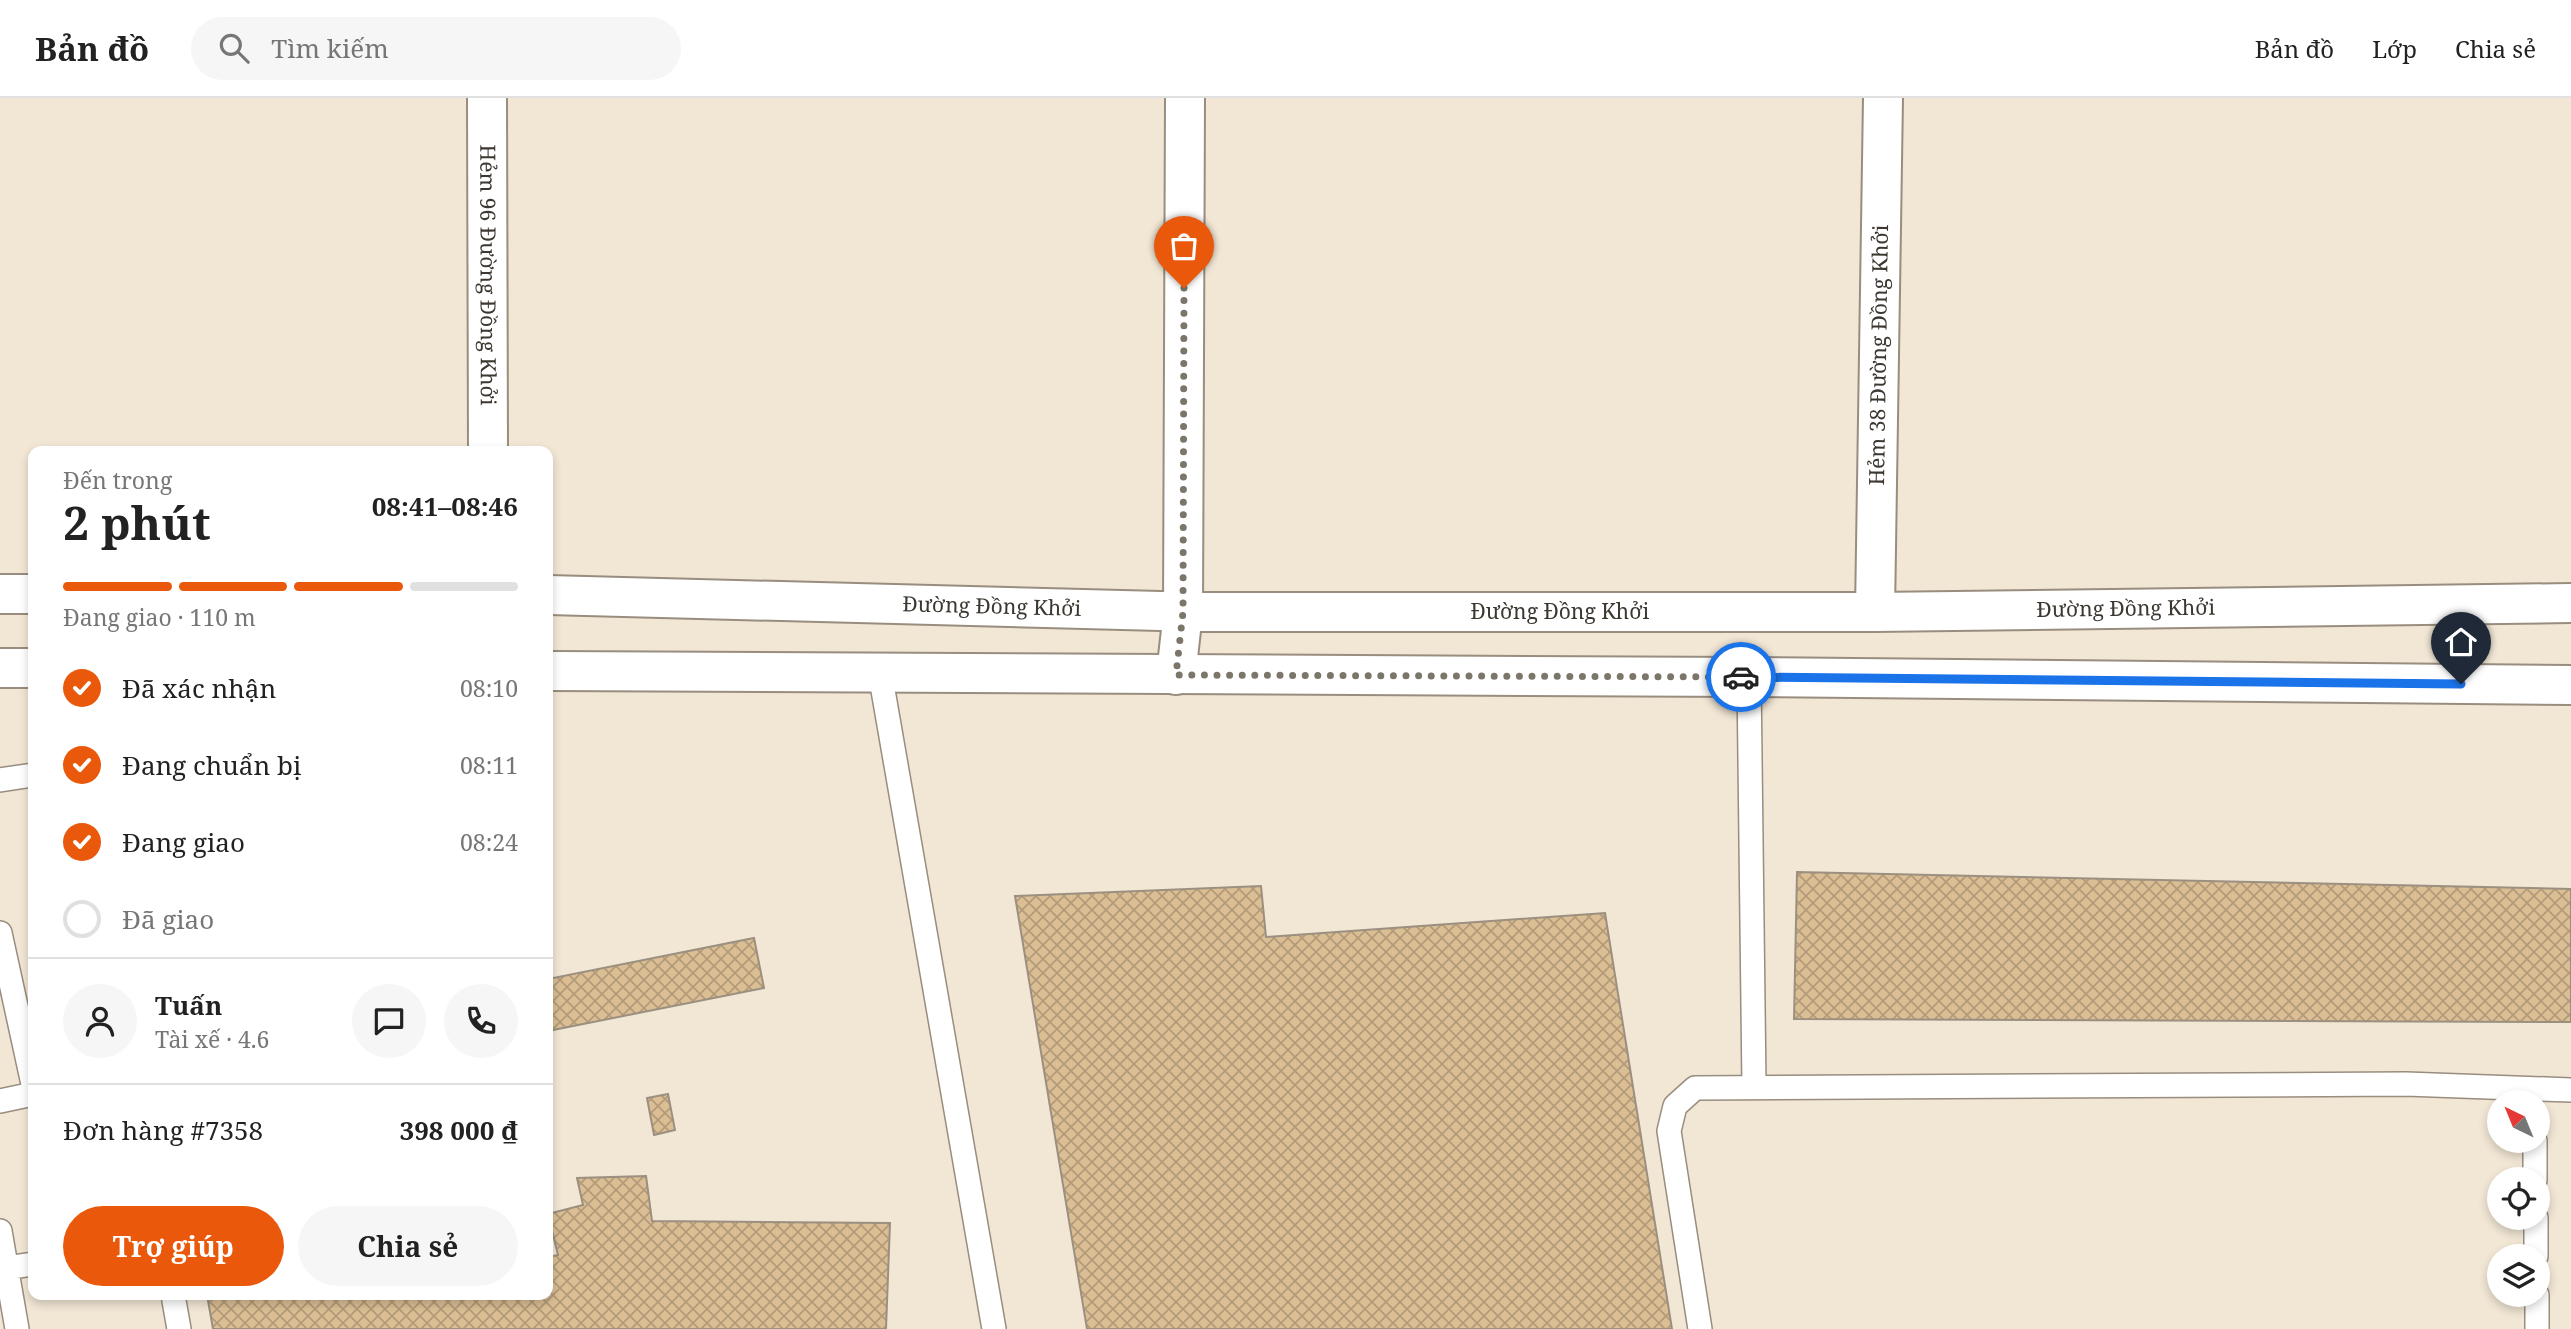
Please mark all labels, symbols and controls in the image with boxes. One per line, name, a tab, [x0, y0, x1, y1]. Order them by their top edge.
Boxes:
search box	[191, 17, 681, 80]
text: Bản đồ	[35, 26, 149, 71]
icon: search	[215, 29, 253, 67]
text: Tìm kiếm	[271, 30, 389, 66]
text: Bản đồ	[2255, 32, 2334, 65]
text: Lớp	[2372, 32, 2417, 65]
text: Chia sẻ	[2455, 32, 2536, 65]
street label: Hẻm 96 Đường Đồng Khởi	[474, 145, 503, 406]
pin	[1154, 216, 1214, 288]
street label: Hẻm 38 Đường Đồng Khởi	[1862, 224, 1894, 486]
icon: bag	[1165, 227, 1203, 265]
text: Đến trong	[63, 464, 172, 496]
text: 08:41–08:46	[372, 488, 518, 524]
text: 2 phút	[63, 491, 211, 553]
street label: Đường Đồng Khởi	[902, 589, 1082, 622]
street label: Đường Đồng Khởi	[2036, 593, 2216, 623]
street label: Đường Đồng Khởi	[1470, 597, 1649, 625]
text: Đang giao · 110 m	[63, 601, 256, 633]
pin	[2431, 612, 2491, 684]
icon: home	[2442, 623, 2480, 661]
courier	[1706, 642, 1776, 712]
icon: car	[1722, 658, 1760, 696]
icon: check	[63, 669, 101, 707]
text: Đã xác nhận	[122, 670, 276, 706]
text: 08:10	[460, 672, 518, 704]
icon: check	[63, 746, 101, 784]
text: Đang chuẩn bị	[122, 747, 301, 783]
text: 08:11	[460, 749, 518, 781]
icon: check	[63, 823, 101, 861]
text: Đang giao	[122, 824, 245, 860]
text: 08:24	[460, 826, 518, 858]
text: Đã giao	[122, 901, 214, 937]
button: person	[63, 984, 137, 1058]
button: chat	[352, 984, 426, 1058]
button: phone	[444, 984, 518, 1058]
text: Tuấn	[155, 987, 222, 1023]
text: Tài xế · 4.6	[155, 1023, 269, 1055]
north arrow	[2487, 1090, 2550, 1153]
map controls	[2487, 1090, 2550, 1307]
text: Đơn hàng #7358	[63, 1112, 263, 1148]
text: 398 000 ₫	[399, 1112, 518, 1148]
button: locate	[2487, 1167, 2550, 1230]
button: Trợ giúp	[63, 1206, 284, 1286]
button: Chia sẻ	[298, 1206, 518, 1286]
button: layers	[2487, 1244, 2550, 1307]

